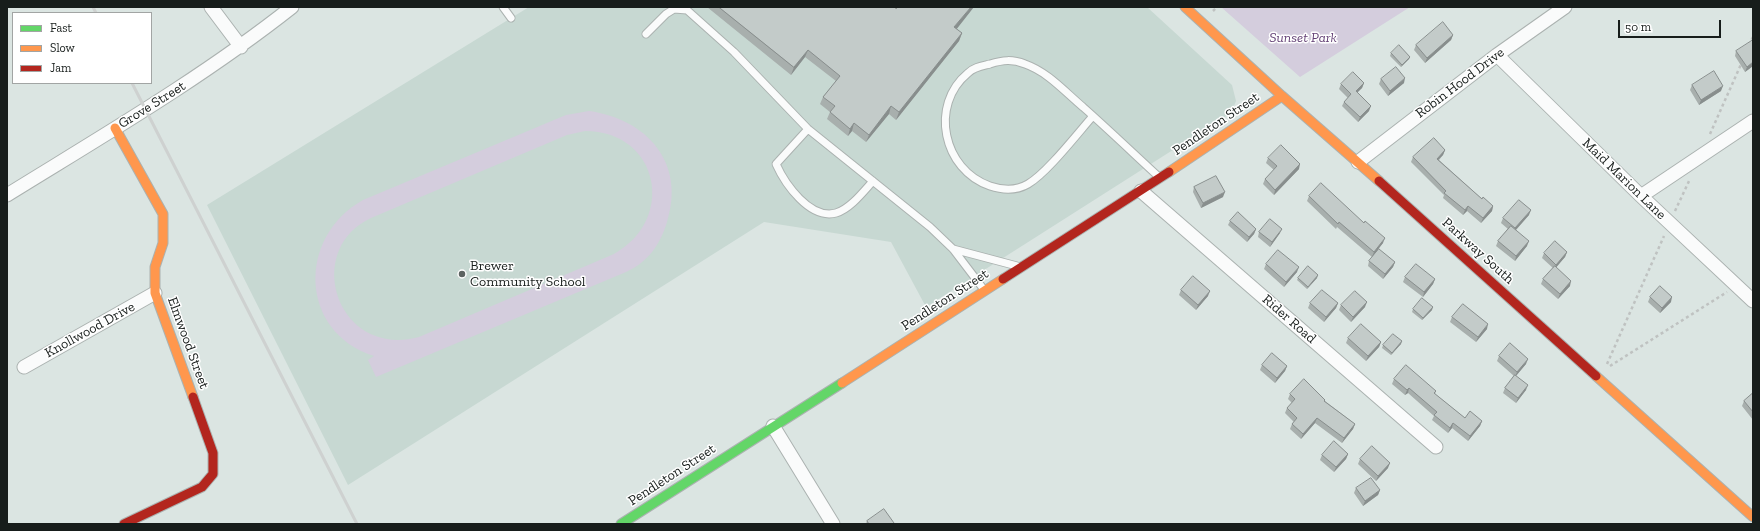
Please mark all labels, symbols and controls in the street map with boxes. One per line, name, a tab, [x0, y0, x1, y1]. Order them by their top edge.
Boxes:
legend	[12, 12, 152, 84]
scale bar	[1620, 12, 1723, 38]
text: 50 m	[1625, 20, 1651, 34]
text: Fast	[50, 21, 72, 35]
park label: Sunset Park	[1269, 30, 1337, 46]
text: Slow	[50, 41, 75, 55]
street label: Robin Hood Drive	[1412, 44, 1508, 122]
text: Jam	[50, 61, 71, 75]
street label: Grove Street	[115, 78, 189, 132]
street label: Pendleton Street	[1170, 89, 1262, 159]
street label: Maid Marion Lane	[1579, 135, 1669, 223]
street label: Parkway South	[1439, 214, 1517, 288]
place label: Brewer Community School	[470, 258, 586, 290]
street label: Pendleton Street	[898, 266, 992, 334]
marker: Brewer Community School	[457, 269, 467, 279]
street label: Rider Road	[1259, 291, 1319, 347]
street label: Elmwood Street	[164, 295, 212, 391]
street label: Knollwood Drive	[42, 298, 138, 362]
street label: Pendleton Street	[625, 441, 719, 509]

